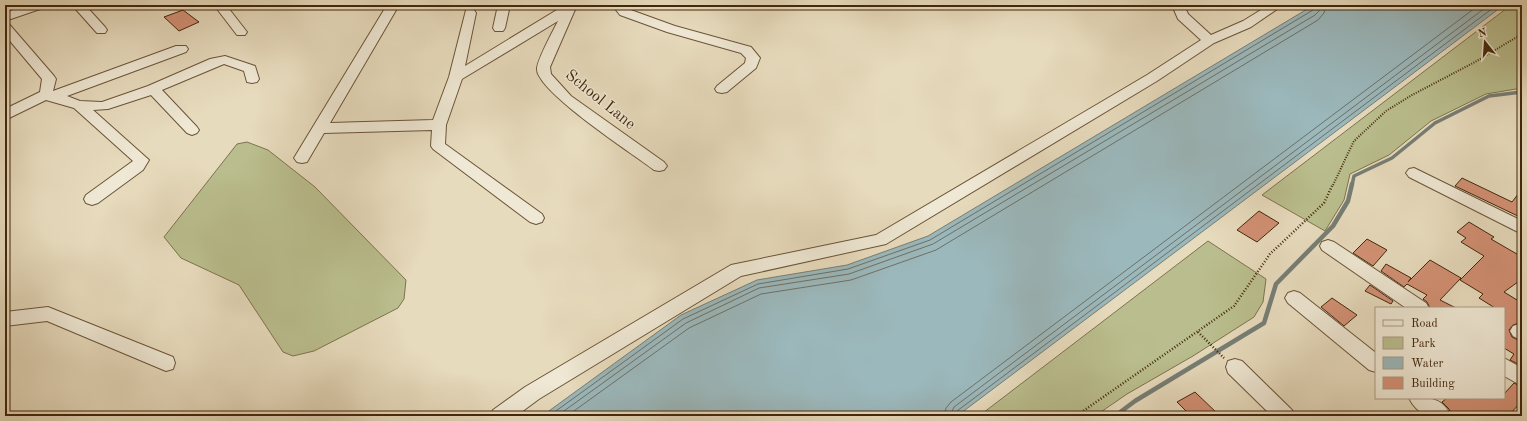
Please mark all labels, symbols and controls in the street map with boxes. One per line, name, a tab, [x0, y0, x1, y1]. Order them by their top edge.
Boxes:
north arrow	[1465, 22, 1505, 62]
text: N	[1477, 27, 1489, 40]
street label: School Lane	[562, 67, 638, 133]
legend	[1375, 307, 1505, 399]
text: Road	[1411, 318, 1438, 330]
text: Park	[1411, 338, 1436, 350]
text: Water	[1411, 358, 1444, 370]
text: Building	[1411, 378, 1455, 390]

